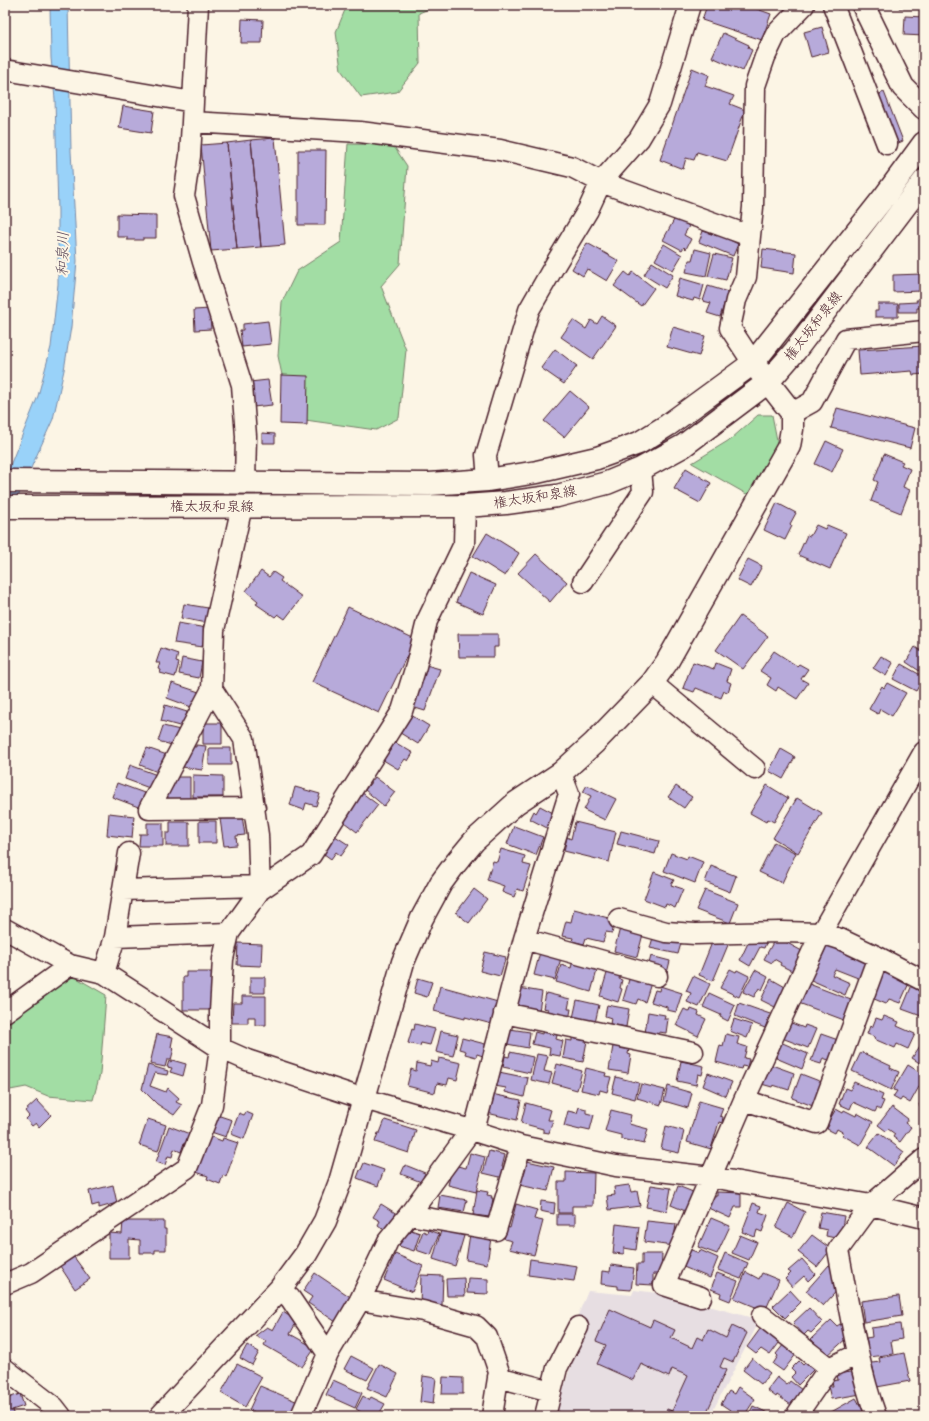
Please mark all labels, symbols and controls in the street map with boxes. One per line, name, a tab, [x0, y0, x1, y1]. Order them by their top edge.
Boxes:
water label: 和泉川	[53, 231, 73, 277]
street label: 権太坂和泉線	[780, 288, 846, 364]
street label: 権太坂和泉線	[492, 482, 578, 512]
street label: 権太坂和泉線	[170, 498, 254, 515]

